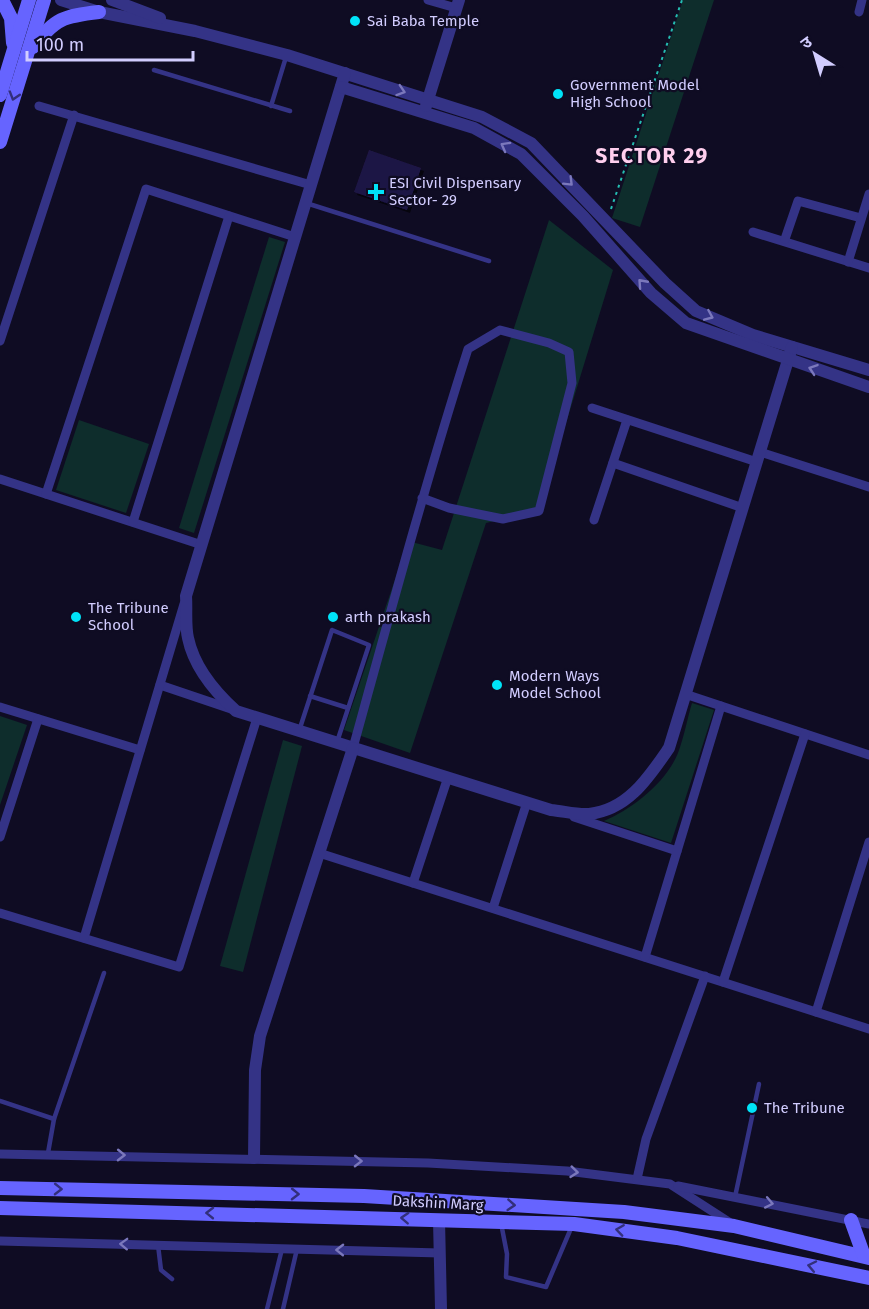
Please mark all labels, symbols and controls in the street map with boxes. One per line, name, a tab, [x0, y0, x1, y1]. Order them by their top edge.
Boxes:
place label: Sai Baba Temple	[367, 12, 479, 30]
marker: Sai Baba Temple	[348, 14, 362, 28]
scale bar	[27, 24, 194, 62]
north arrow	[785, 24, 845, 84]
text: उ	[797, 32, 816, 53]
text: 100 m	[36, 34, 84, 56]
place label: Government Model High School	[570, 76, 700, 111]
one-way arrow	[395, 84, 406, 96]
marker: Government Model High School	[551, 87, 565, 101]
one-way arrow	[9, 90, 21, 101]
one-way arrow	[501, 141, 511, 153]
district label: SECTOR 29	[595, 143, 709, 169]
place label: ESI Civil Dispensary Sector- 29	[389, 174, 522, 209]
one-way arrow	[562, 174, 573, 185]
marker: ESI Civil Dispensary Sector- 29	[367, 183, 385, 201]
one-way arrow	[638, 279, 649, 290]
one-way arrow	[703, 309, 714, 321]
one-way arrow	[808, 364, 819, 376]
place label: The Tribune School	[88, 599, 169, 634]
place label: arth prakash	[345, 608, 431, 626]
marker: The Tribune School	[69, 610, 83, 624]
marker: arth prakash	[326, 610, 340, 624]
place label: Modern Ways Model School	[509, 667, 602, 702]
marker: Modern Ways Model School	[490, 678, 504, 692]
place label: The Tribune	[764, 1099, 845, 1117]
marker: The Tribune	[745, 1101, 759, 1115]
one-way arrow	[117, 1149, 126, 1161]
one-way arrow	[354, 1155, 363, 1167]
one-way arrow	[570, 1165, 579, 1178]
one-way arrow	[54, 1183, 63, 1196]
one-way arrow	[291, 1188, 300, 1200]
street label: Dakshin Marg	[392, 1192, 484, 1214]
one-way arrow	[763, 1196, 773, 1209]
one-way arrow	[507, 1198, 516, 1211]
one-way arrow	[205, 1206, 214, 1219]
one-way arrow	[400, 1211, 409, 1224]
one-way arrow	[616, 1224, 625, 1237]
one-way arrow	[119, 1238, 128, 1251]
one-way arrow	[335, 1244, 344, 1257]
one-way arrow	[807, 1260, 817, 1273]

